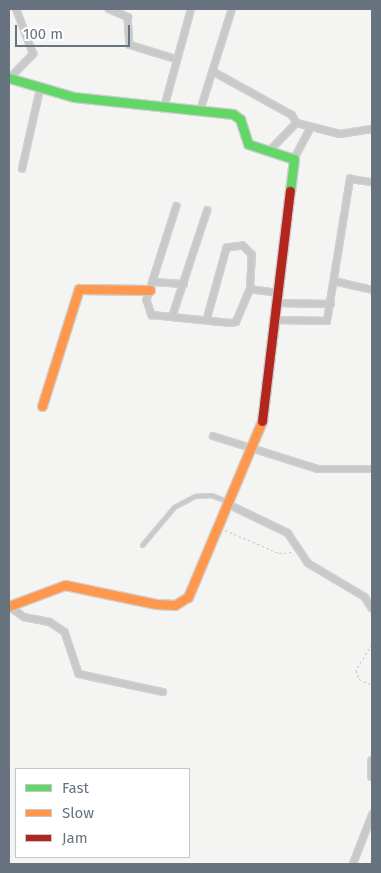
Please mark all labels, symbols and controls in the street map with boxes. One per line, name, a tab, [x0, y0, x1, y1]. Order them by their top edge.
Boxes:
scale bar	[18, 15, 132, 47]
text: 100 m	[23, 25, 63, 43]
legend	[15, 768, 190, 858]
text: Fast	[62, 779, 89, 797]
text: Slow	[62, 804, 94, 822]
text: Jam	[62, 829, 88, 847]

